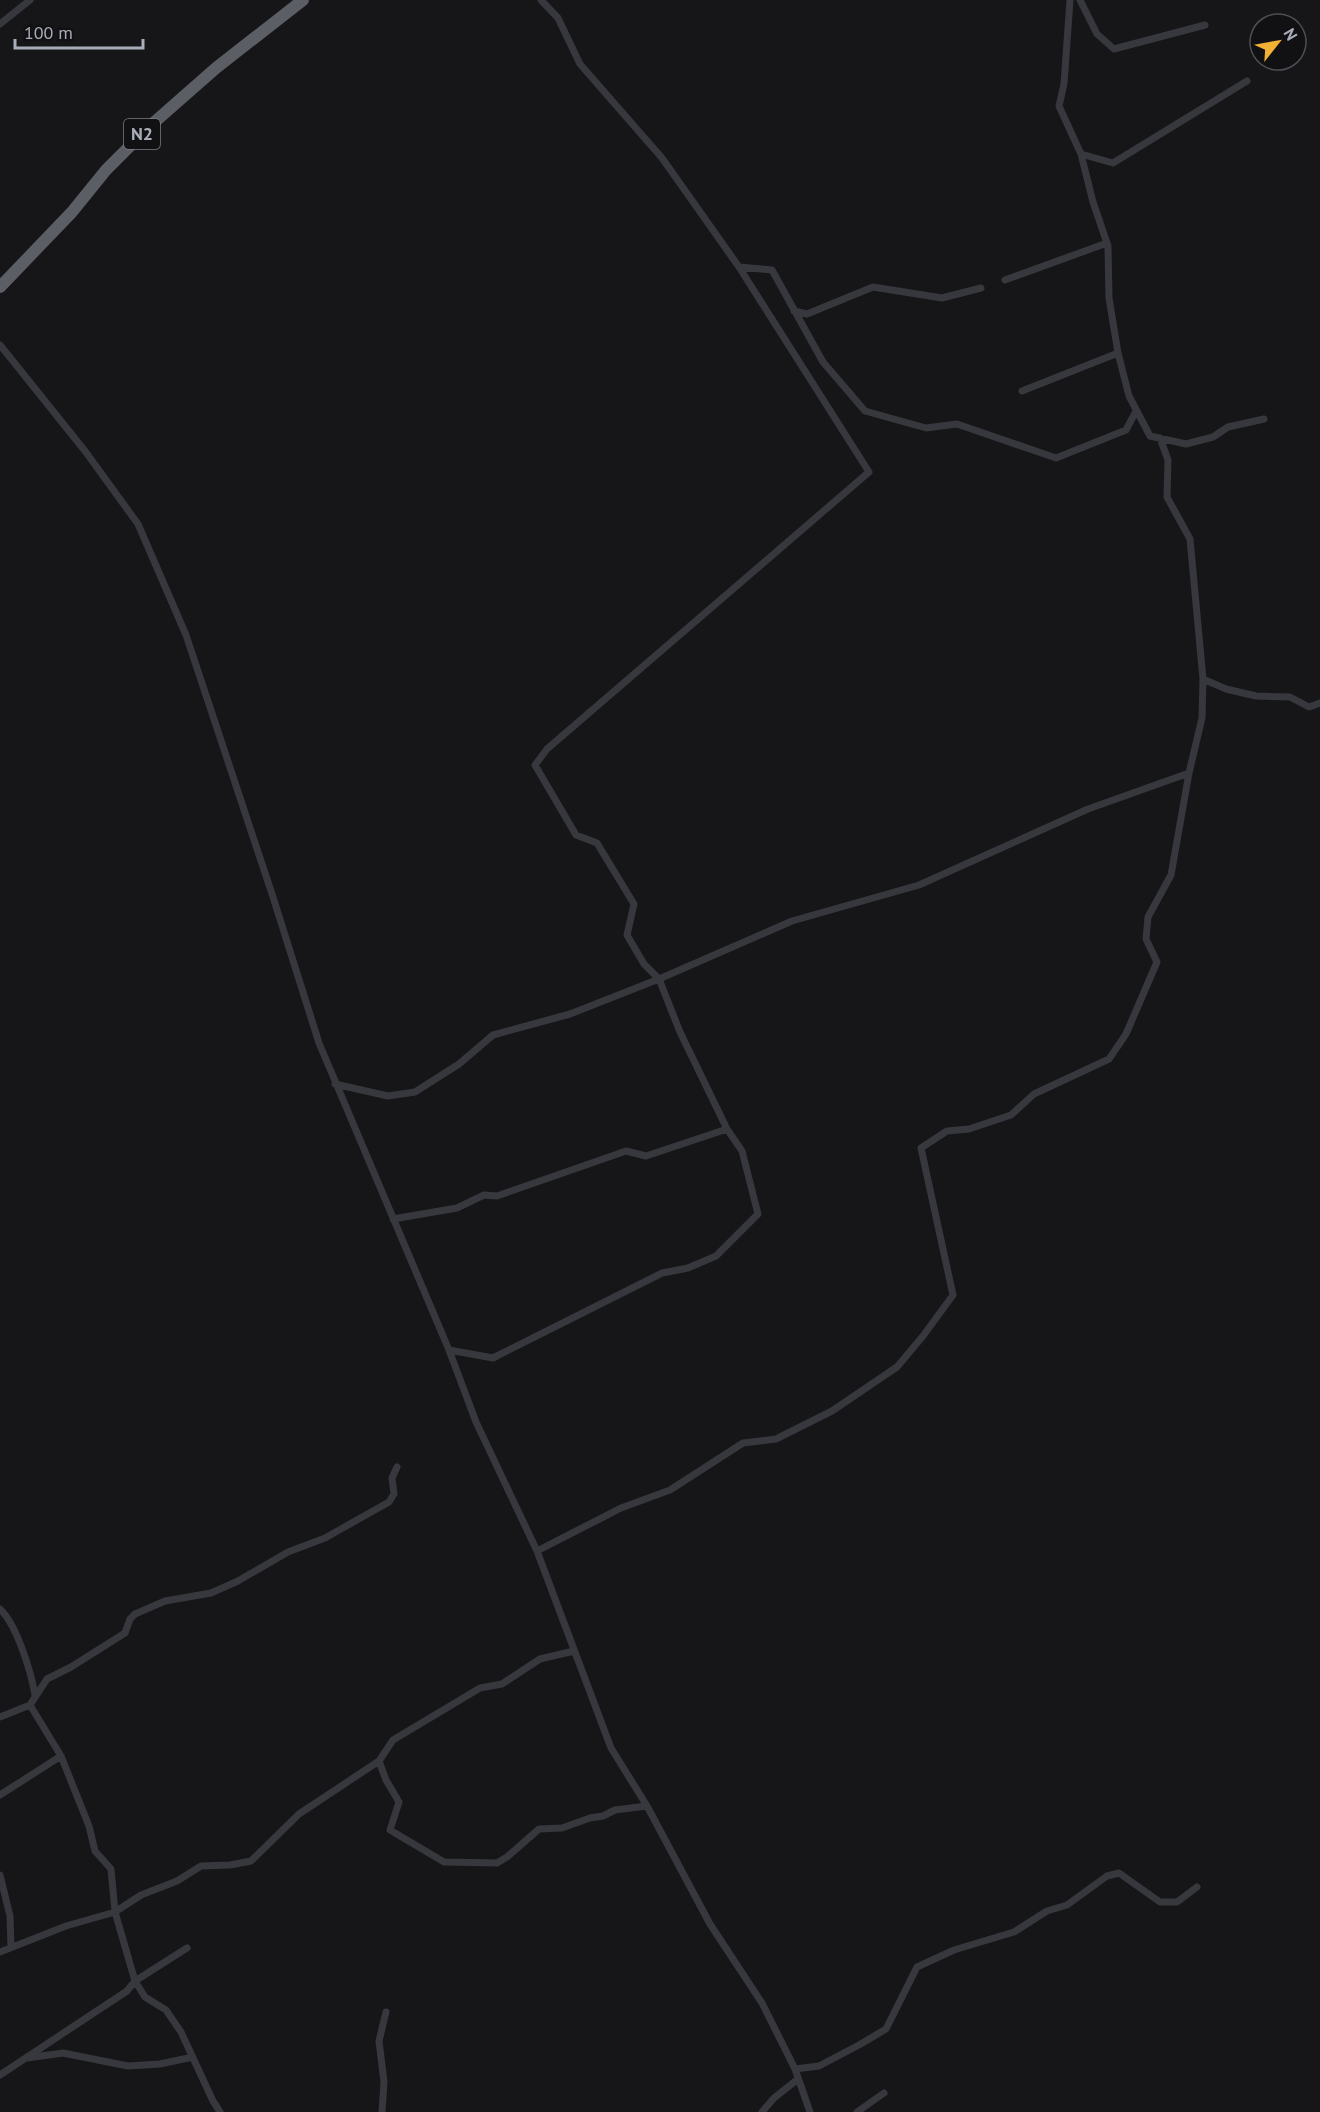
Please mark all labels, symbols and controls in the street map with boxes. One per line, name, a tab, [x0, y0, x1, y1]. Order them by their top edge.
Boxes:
scale bar	[15, 12, 142, 50]
north arrow	[1248, 12, 1308, 72]
text: 100 m	[24, 21, 73, 44]
text: N	[1280, 25, 1302, 44]
road number: N2	[124, 119, 160, 149]

